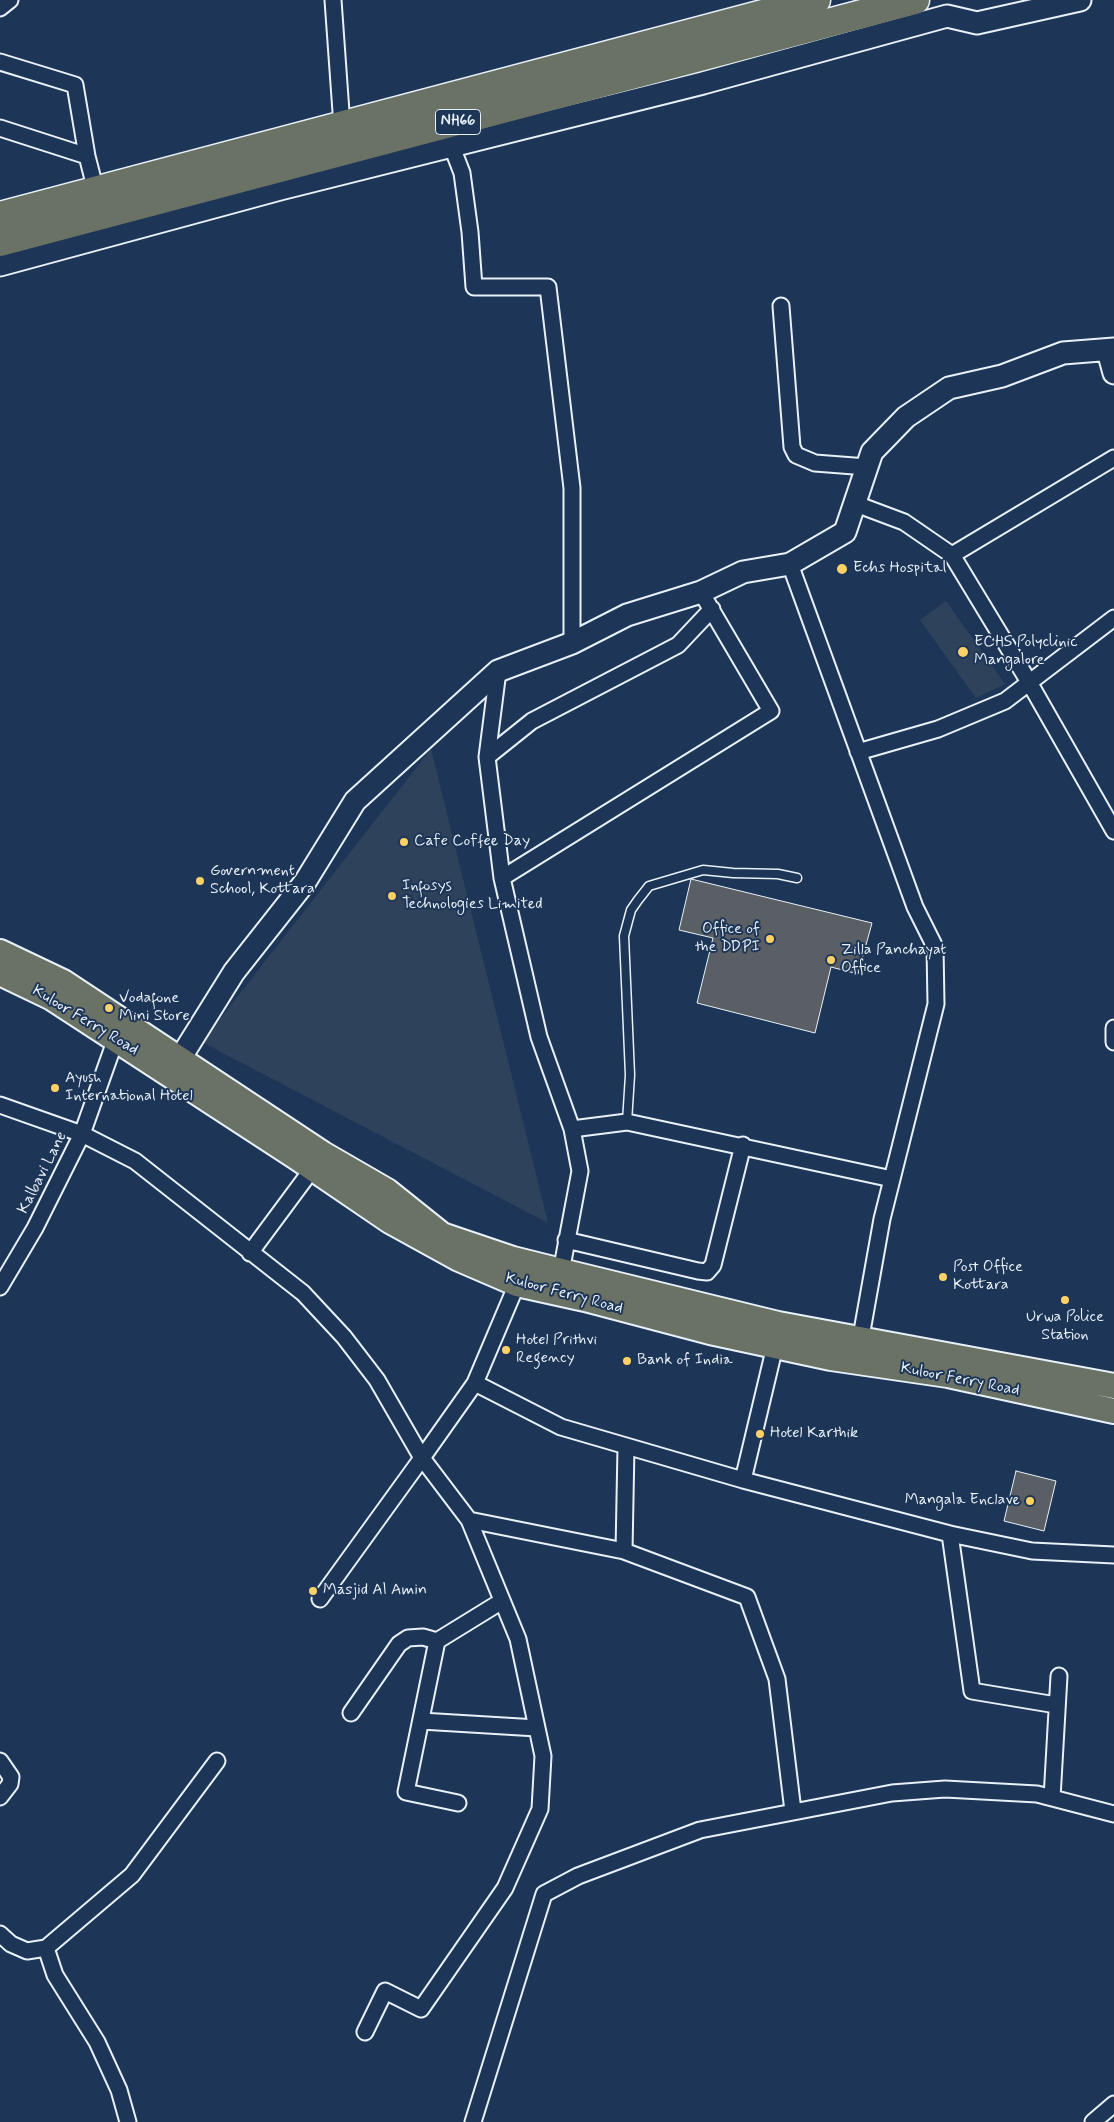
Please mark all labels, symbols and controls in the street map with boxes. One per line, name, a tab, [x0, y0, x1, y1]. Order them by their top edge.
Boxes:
road number: NH66	[436, 110, 480, 134]
place label: Echs Hospital	[853, 559, 946, 579]
marker: Echs Hospital	[835, 562, 849, 576]
place label: ECHS Polyclinic Mangalore	[974, 633, 1078, 671]
marker: ECHS Polyclinic Mangalore	[956, 645, 970, 659]
place label: Cafe Coffee Day	[414, 832, 530, 852]
marker: Cafe Coffee Day	[398, 836, 410, 848]
place label: Government School, Kottara	[210, 862, 315, 900]
marker: Government School, Kottara	[194, 875, 206, 887]
place label: Infosys Technologies Limited	[402, 877, 543, 915]
marker: Infosys Technologies Limited	[386, 890, 398, 902]
place label: Office of the DDPI	[695, 920, 760, 958]
marker: Office of the DDPI	[764, 933, 776, 945]
place label: Zilla Panchayat Office	[841, 941, 946, 979]
marker: Zilla Panchayat Office	[825, 954, 837, 966]
street label: Kuloor Ferry Road	[28, 982, 142, 1060]
place label: Vodafone Mini Store	[119, 989, 190, 1027]
marker: Vodafone Mini Store	[103, 1002, 115, 1014]
place label: Ayush International Hotel	[65, 1069, 193, 1107]
marker: Ayush International Hotel	[49, 1082, 61, 1094]
street label: Kalbavi Lane	[14, 1129, 72, 1217]
place label: Post Office Kottara	[953, 1258, 1023, 1296]
street label: Kuloor Ferry Road	[503, 1269, 625, 1319]
marker: Post Office Kottara	[937, 1271, 949, 1283]
marker: Urwa Police Station	[1059, 1294, 1071, 1306]
place label: Urwa Police Station	[1026, 1308, 1104, 1346]
place label: Hotel Prithvi Regency	[516, 1331, 597, 1369]
marker: Hotel Prithvi Regency	[500, 1344, 512, 1356]
place label: Bank of India	[637, 1351, 733, 1371]
marker: Bank of India	[621, 1355, 633, 1367]
street label: Kuloor Ferry Road	[899, 1359, 1021, 1401]
place label: Hotel Karthik	[770, 1424, 858, 1444]
marker: Hotel Karthik	[754, 1428, 766, 1440]
place label: Mangala Enclave	[905, 1491, 1020, 1511]
marker: Mangala Enclave	[1024, 1495, 1036, 1507]
place label: Masjid Al Amin	[323, 1581, 427, 1601]
marker: Masjid Al Amin	[307, 1585, 319, 1597]

